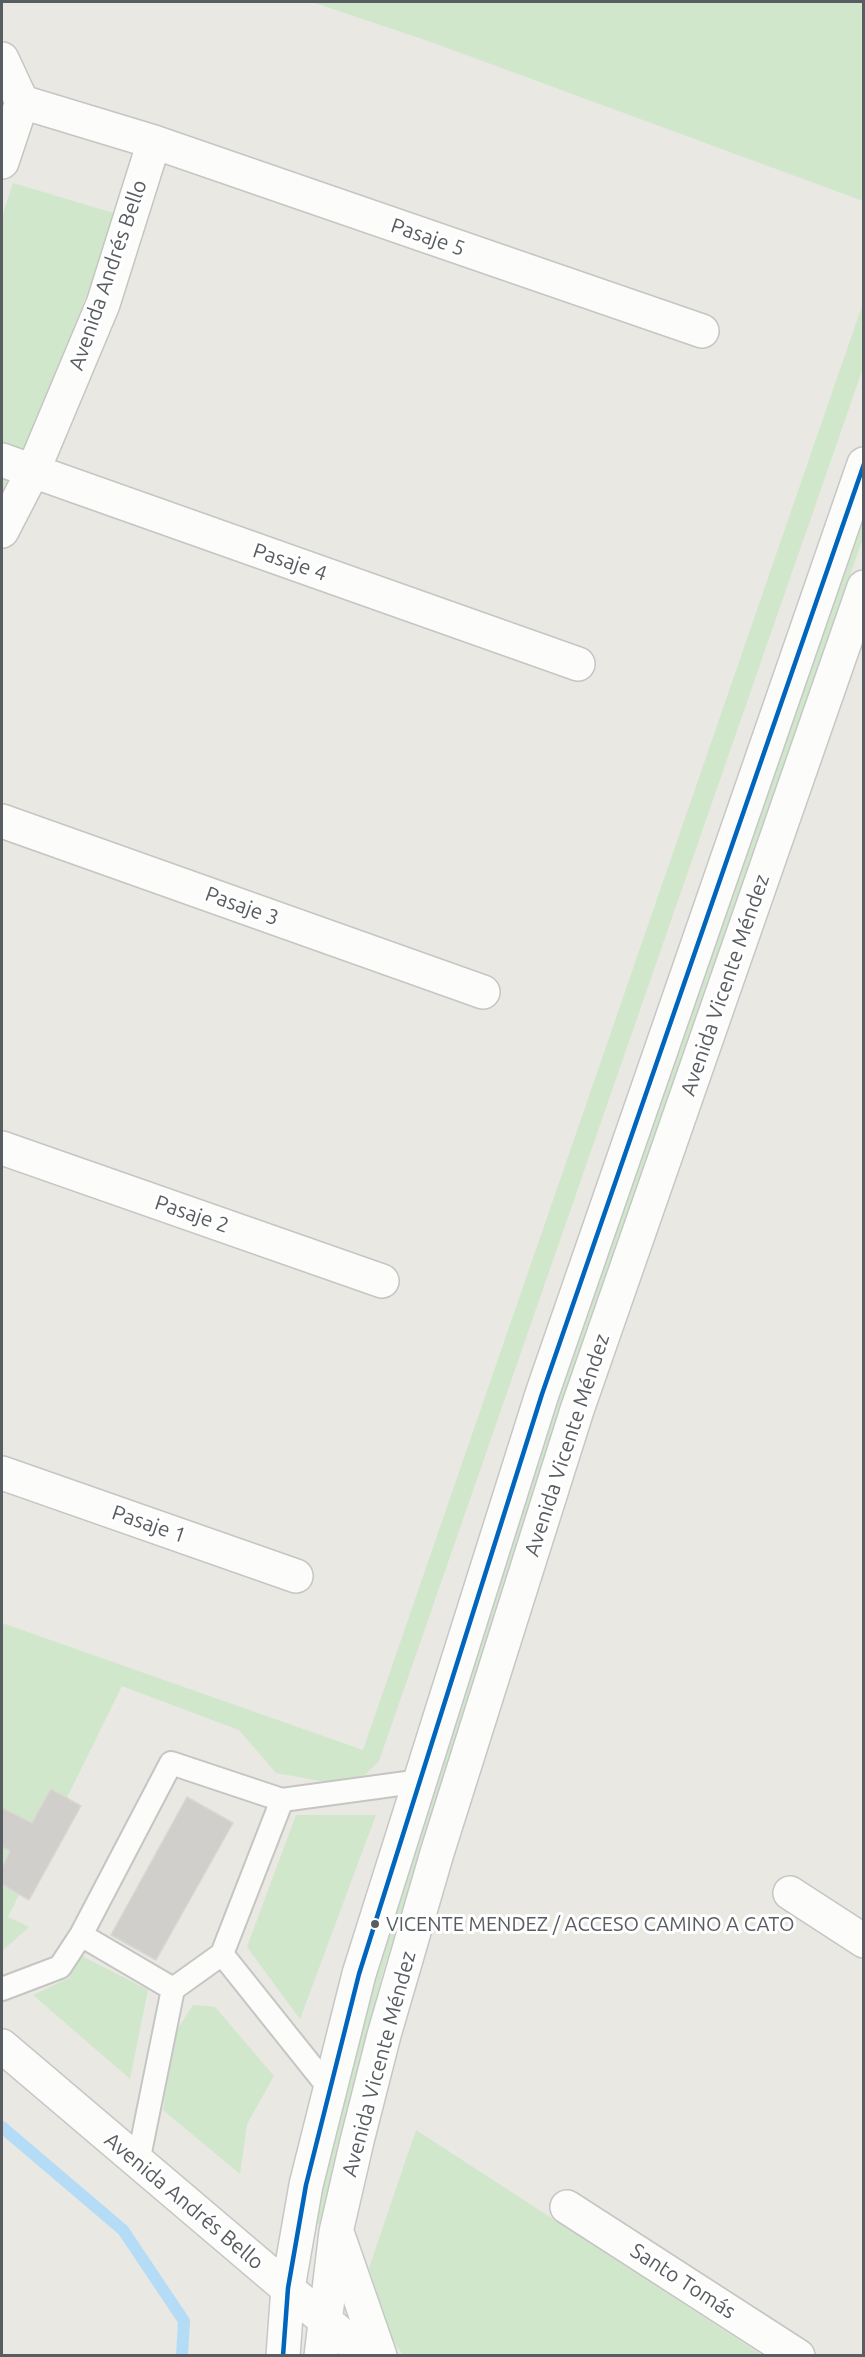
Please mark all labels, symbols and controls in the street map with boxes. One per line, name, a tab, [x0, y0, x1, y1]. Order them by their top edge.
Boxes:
street label: Avenida Andrés Bello	[64, 176, 152, 374]
street label: Pasaje 5	[388, 213, 468, 261]
street label: Pasaje 4	[250, 538, 330, 586]
street label: Avenida Vicente Méndez	[675, 871, 775, 1099]
street label: Pasaje 3	[202, 881, 282, 931]
street label: Pasaje 2	[152, 1190, 232, 1238]
street label: Avenida Vicente Méndez	[519, 1331, 615, 1559]
street label: Pasaje 1	[109, 1500, 189, 1548]
place label: VICENTE MENDEZ / ACCESO CAMINO A CATO	[386, 1912, 795, 1936]
marker: VICENTE MENDEZ / ACCESO CAMINO A CATO	[369, 1918, 381, 1930]
street label: Avenida Vicente Méndez	[337, 1948, 421, 2180]
street label: Avenida Andrés Bello	[99, 2127, 269, 2275]
street label: Santo Tomás	[626, 2238, 740, 2324]

